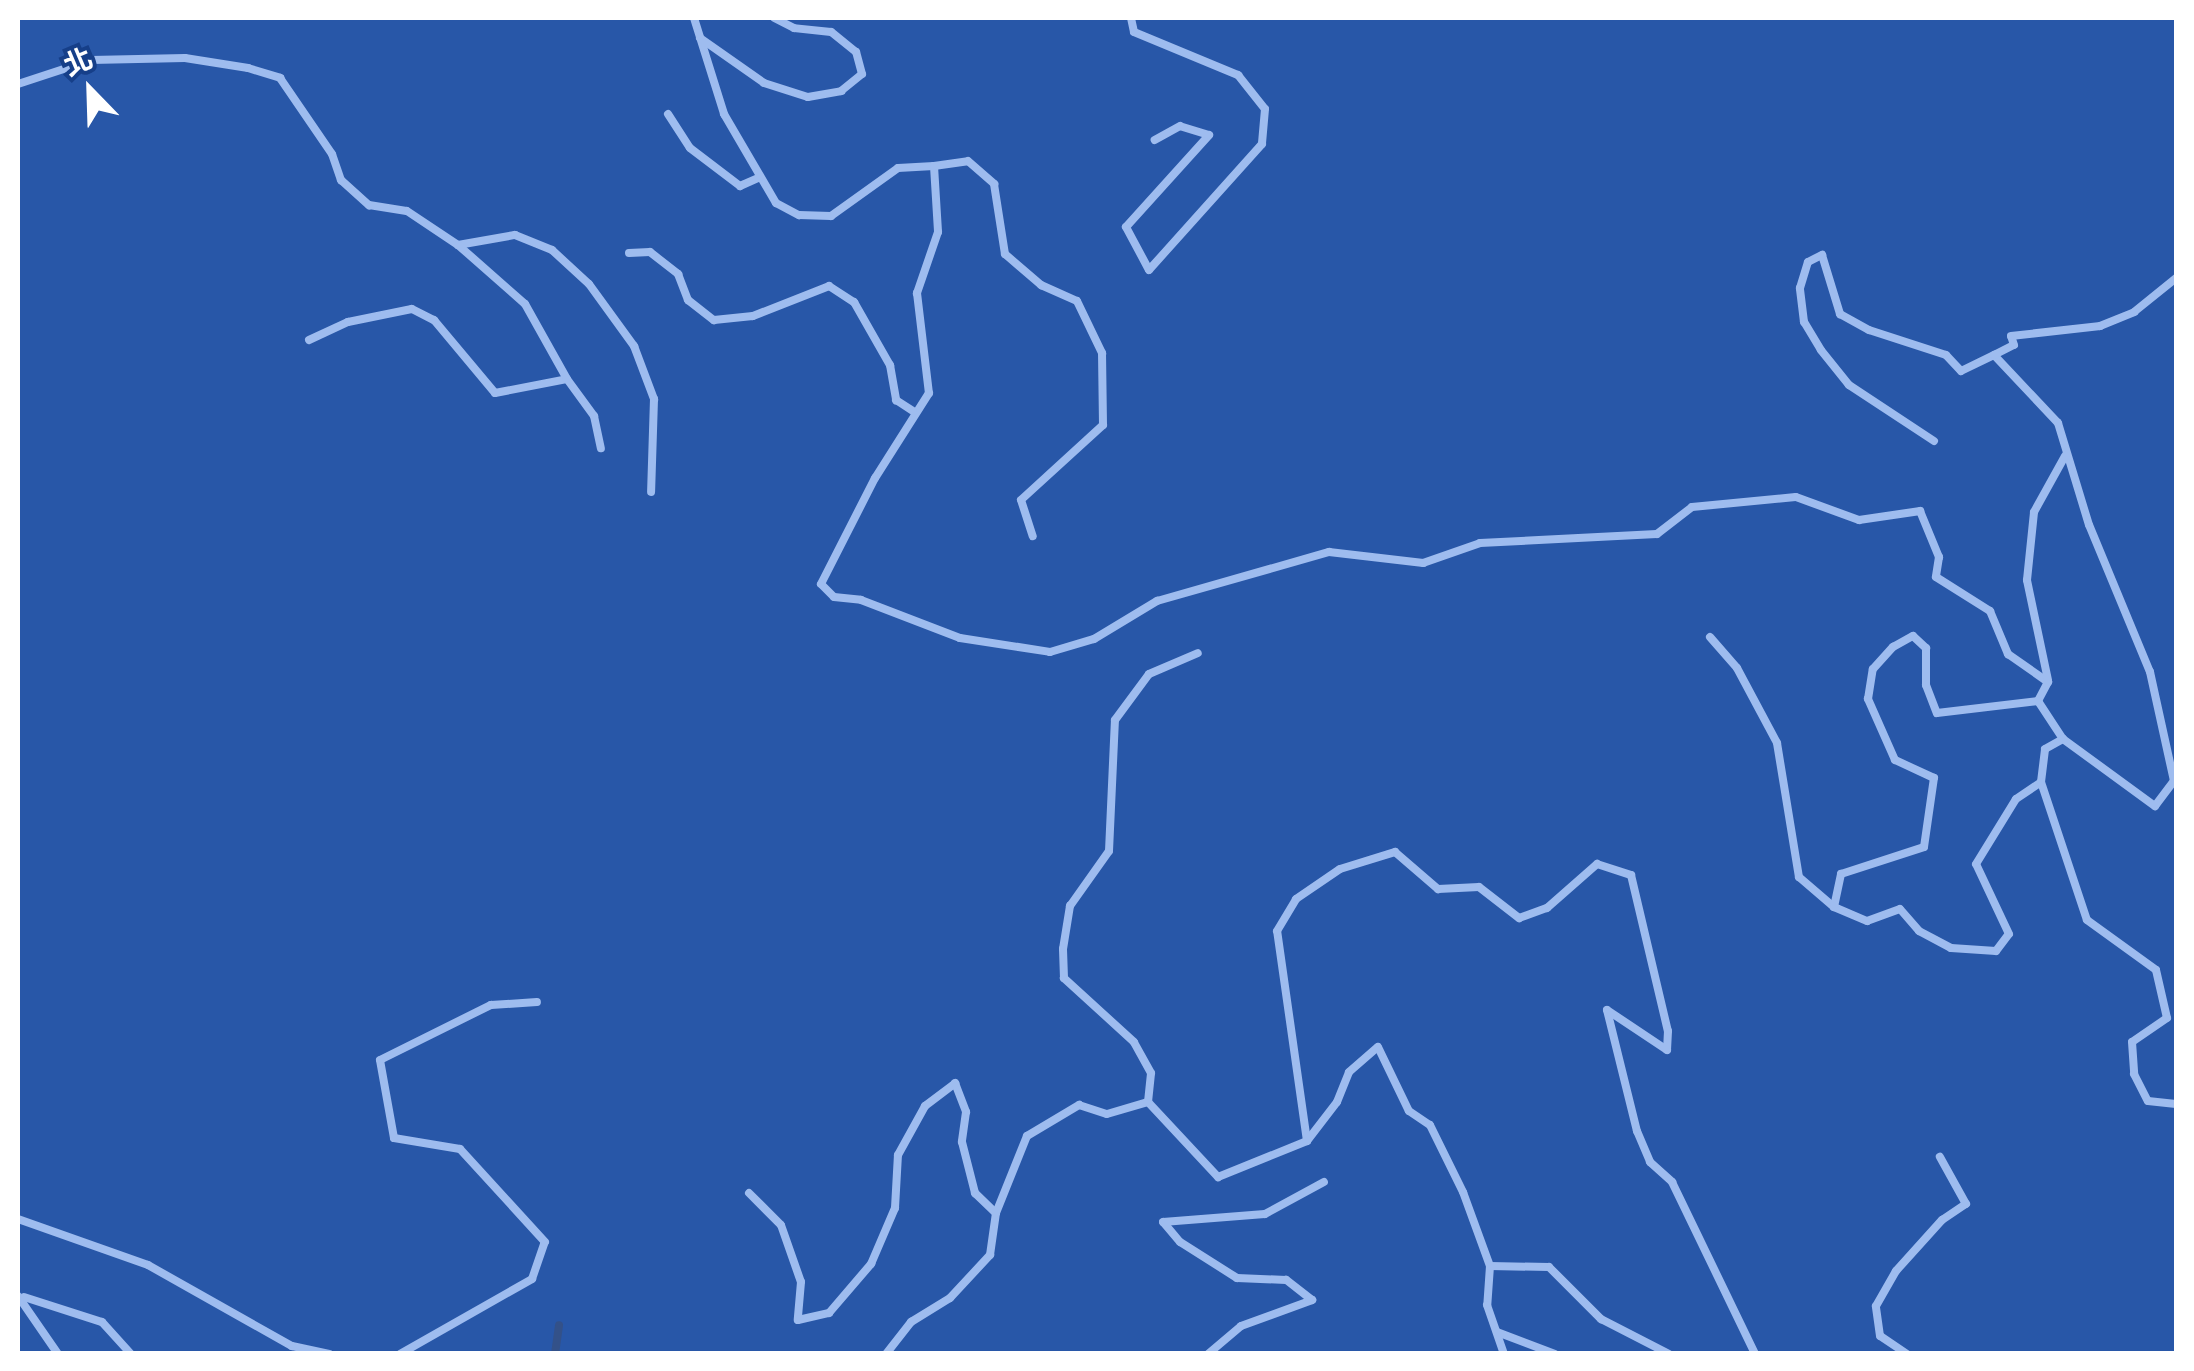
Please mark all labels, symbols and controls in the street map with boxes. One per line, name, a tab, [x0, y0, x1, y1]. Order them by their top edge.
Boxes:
north arrow	[40, 40, 140, 140]
text: 北	[59, 41, 97, 83]

